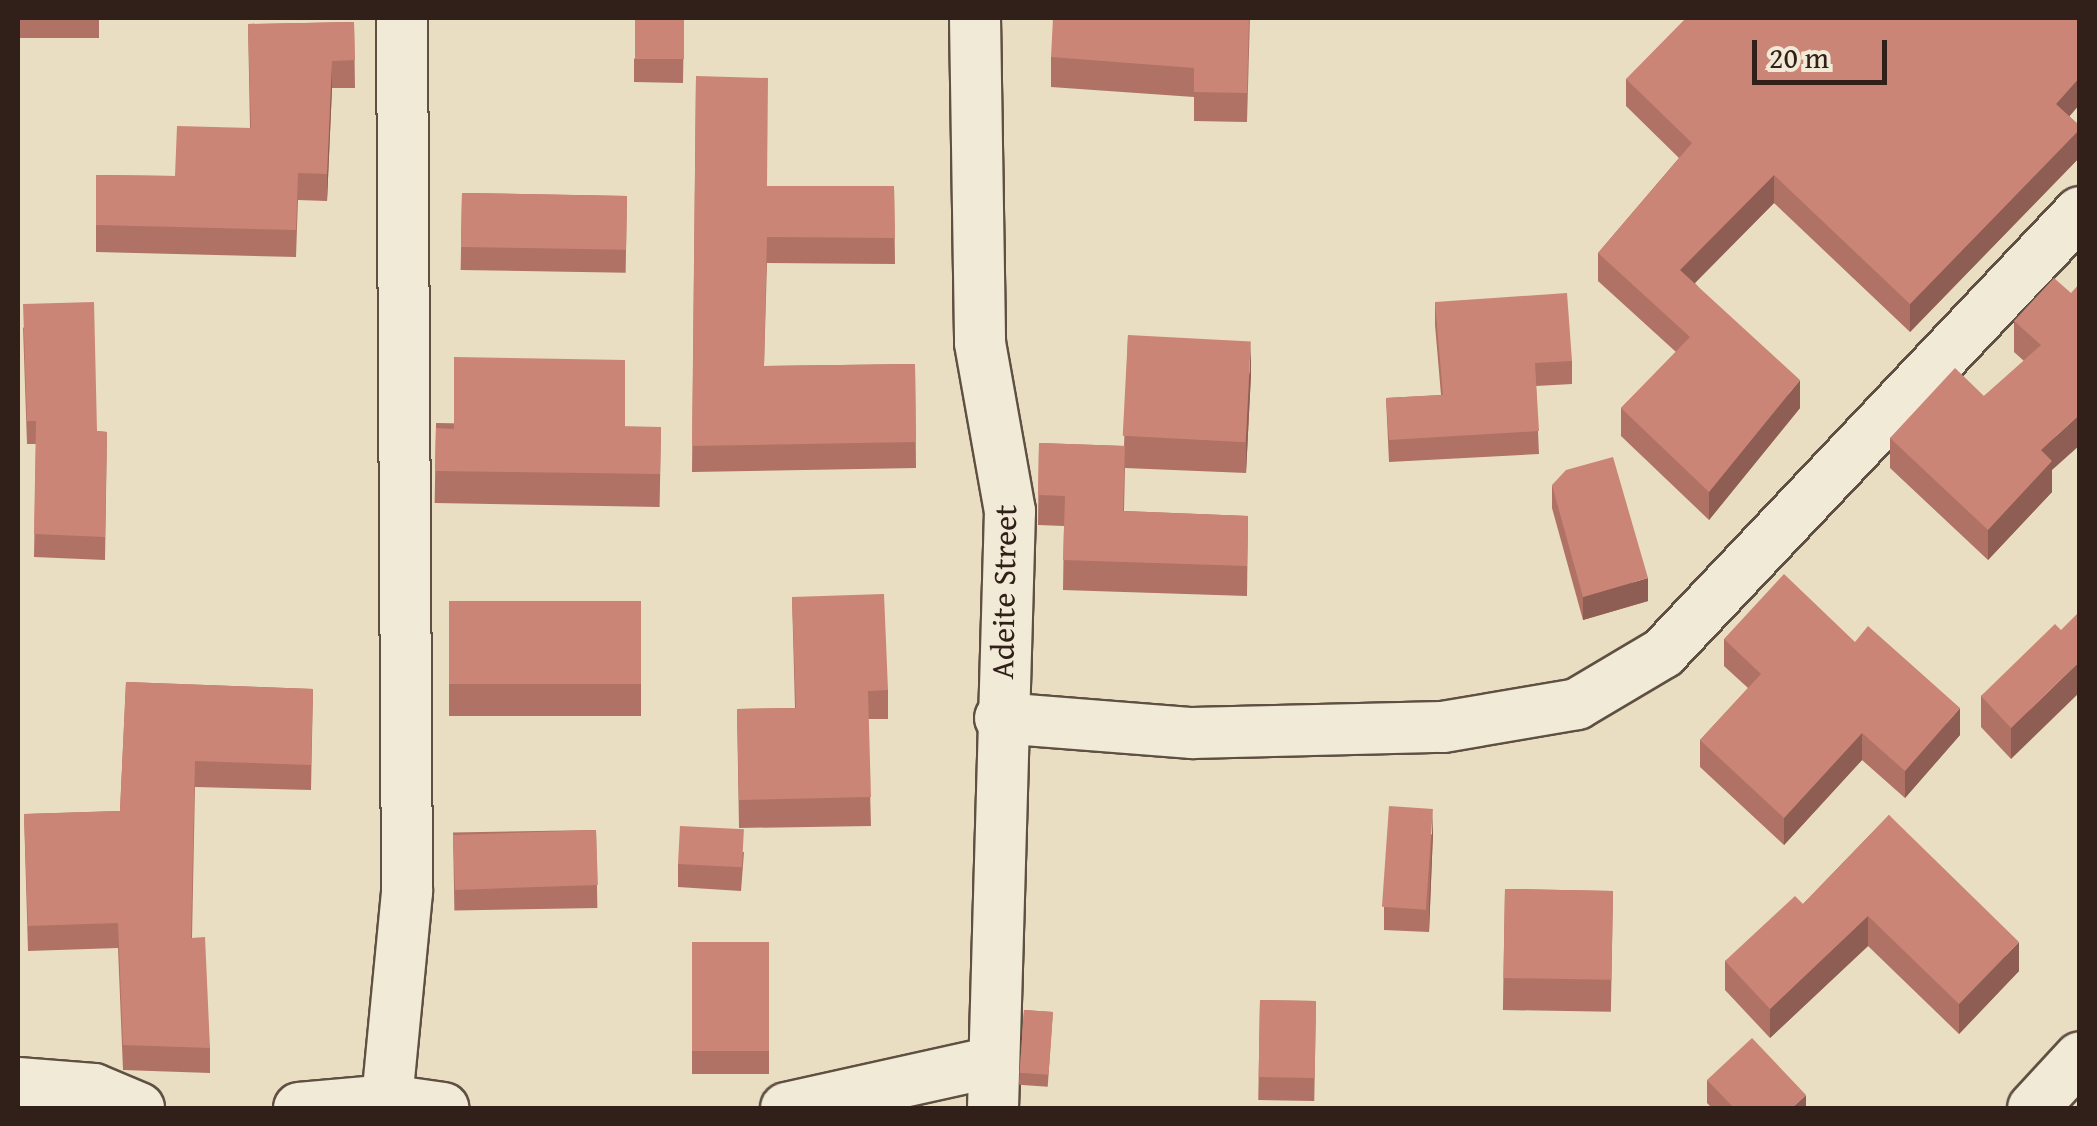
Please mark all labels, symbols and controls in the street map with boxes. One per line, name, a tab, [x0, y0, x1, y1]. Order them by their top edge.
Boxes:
scale bar	[1757, 20, 1892, 82]
text: 20 m	[1769, 35, 1829, 79]
street label: Adeite Street	[983, 504, 1025, 680]

